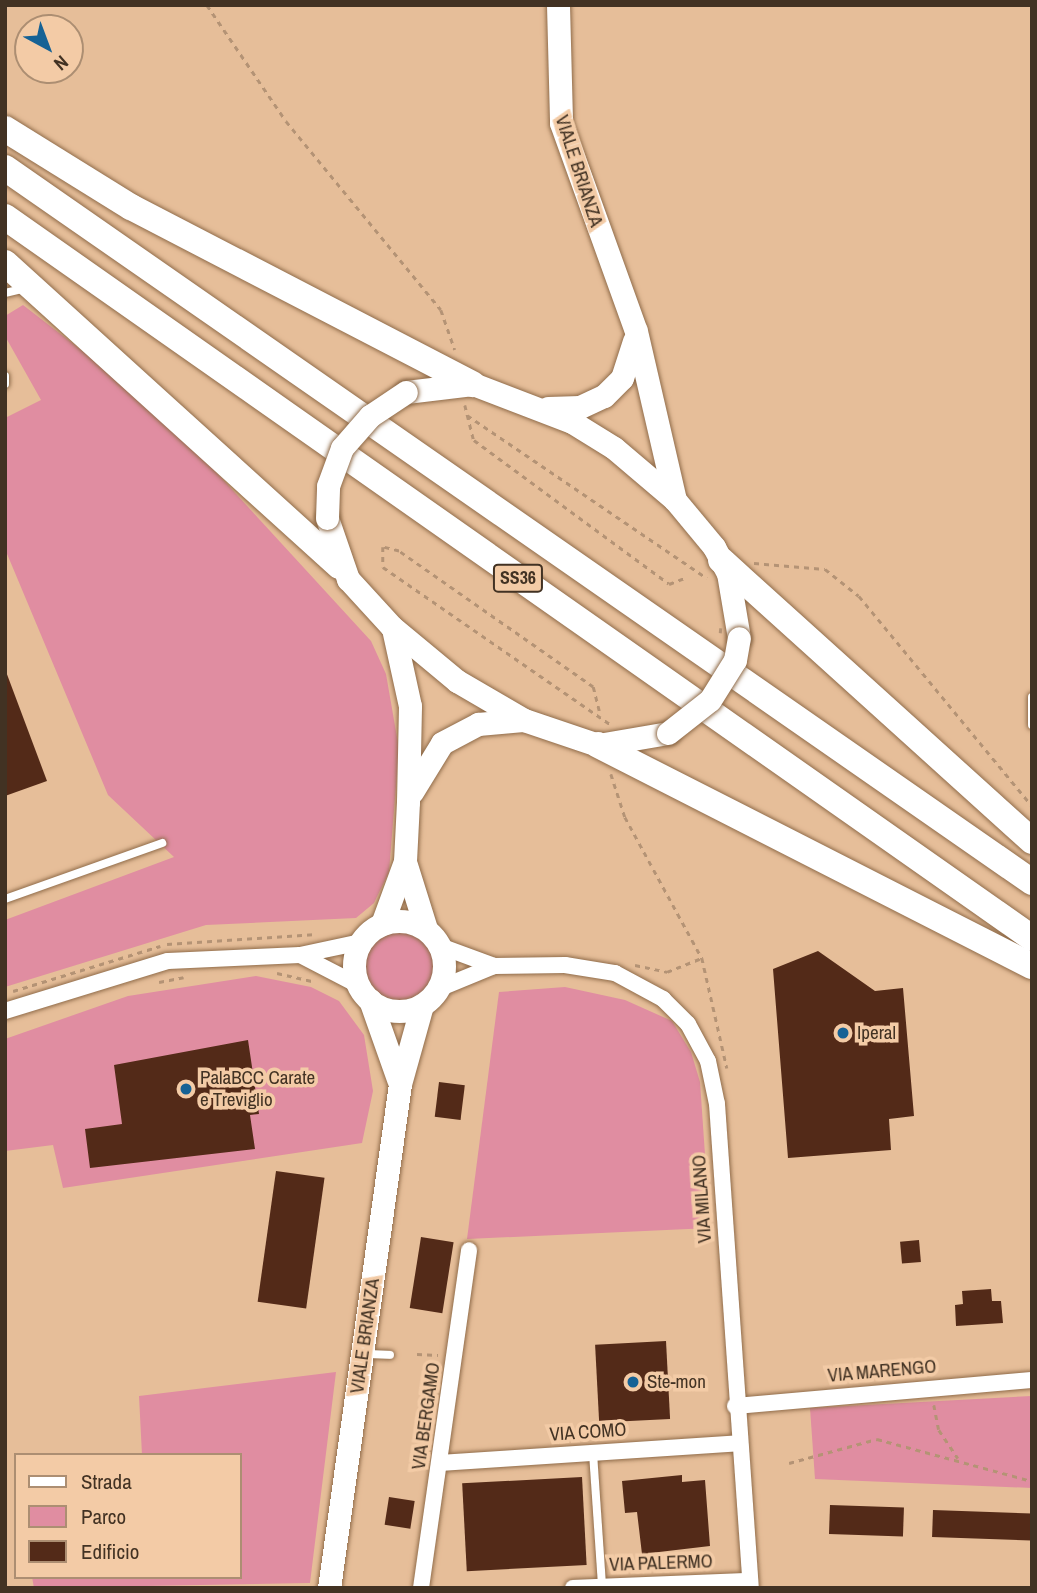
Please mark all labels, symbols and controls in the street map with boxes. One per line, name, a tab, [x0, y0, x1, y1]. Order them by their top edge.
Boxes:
north arrow	[14, 14, 84, 84]
text: N	[49, 50, 74, 77]
street label: VIALE BRIANZA	[550, 112, 608, 230]
road number: SS36	[492, 564, 544, 592]
place label: Iperal	[857, 1022, 896, 1044]
marker: Iperal	[835, 1025, 851, 1041]
place label: PalaBCC Carate e Treviglio	[200, 1067, 315, 1111]
marker: PalaBCC Carate e Treviglio	[178, 1081, 194, 1097]
street label: VIA MILANO	[688, 1154, 716, 1244]
street label: VIALE BRIANZA	[346, 1277, 384, 1395]
street label: VIA MARENGO	[826, 1355, 938, 1387]
street label: VIA BERGAMO	[407, 1360, 445, 1472]
place label: Ste-mon	[647, 1371, 706, 1393]
marker: Ste-mon	[625, 1374, 641, 1390]
street label: VIA COMO	[548, 1418, 628, 1446]
legend	[14, 1453, 242, 1579]
text: Strada	[81, 1467, 132, 1496]
text: Parco	[81, 1502, 126, 1531]
text: Edificio	[81, 1537, 139, 1566]
street label: VIA PALERMO	[608, 1550, 714, 1576]

